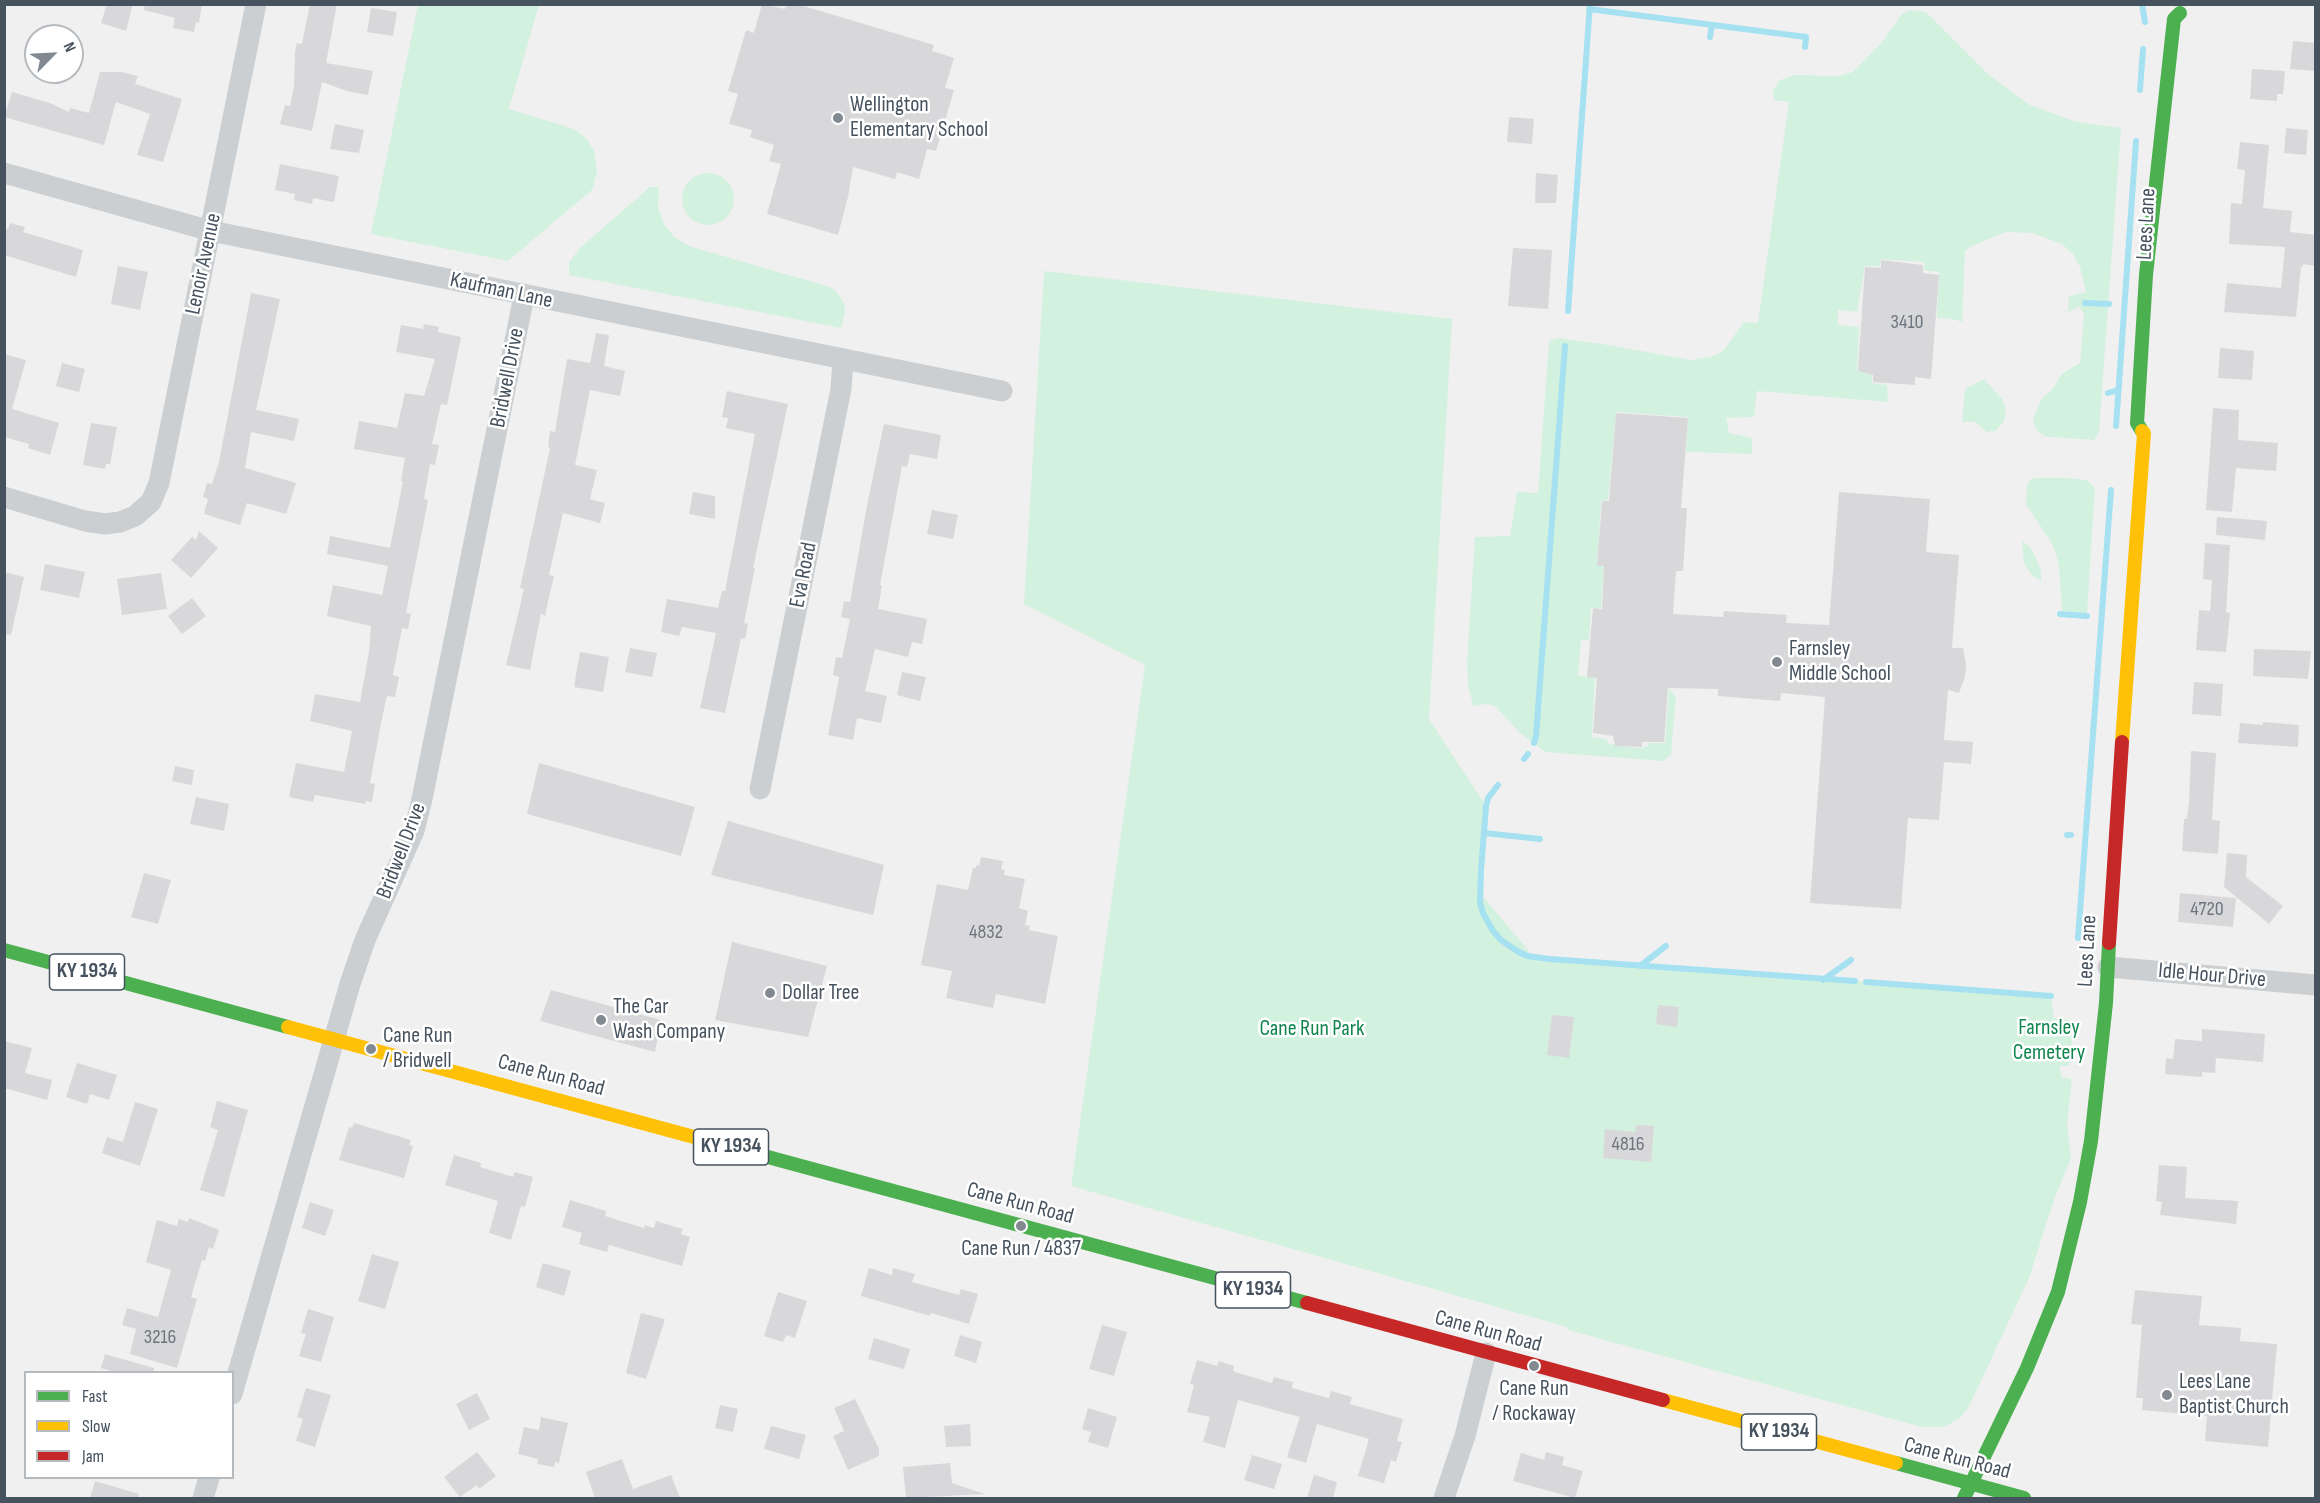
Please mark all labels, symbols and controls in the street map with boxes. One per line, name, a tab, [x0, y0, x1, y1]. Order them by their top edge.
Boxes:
north arrow	[24, 24, 84, 84]
text: N	[59, 40, 79, 55]
place label: Wellington Elementary School	[850, 92, 988, 144]
marker: Wellington Elementary School	[831, 111, 845, 125]
street label: Lees Lane	[2132, 187, 2162, 261]
street label: Lenoir Avenue	[180, 211, 228, 317]
street label: Kaufman Lane	[447, 267, 555, 315]
house number: 3410	[1891, 311, 1923, 335]
street label: Bridwell Drive	[485, 326, 531, 430]
street label: Eva Road	[785, 540, 823, 610]
place label: Farnsley Middle School	[1789, 636, 1891, 688]
marker: Farnsley Middle School	[1770, 655, 1784, 669]
street label: Bridwell Drive	[372, 799, 432, 903]
house number: 4720	[2190, 898, 2224, 922]
street label: Lees Lane	[2073, 914, 2103, 988]
house number: 4832	[969, 921, 1003, 945]
road number: KY 1934	[50, 954, 124, 990]
street label: Idle Hour Drive	[2157, 958, 2267, 994]
place label: Dollar Tree	[782, 980, 859, 1006]
marker: Dollar Tree	[763, 986, 777, 1000]
place label: The Car Wash Company	[613, 994, 725, 1046]
marker: The Car Wash Company	[594, 1013, 608, 1027]
park label: Farnsley Cemetery	[2013, 1015, 2085, 1066]
park label: Cane Run Park	[1260, 1016, 1364, 1042]
place label: Cane Run / Bridwell	[383, 1023, 452, 1074]
marker: Cane Run / Bridwell	[364, 1042, 378, 1056]
street label: Cane Run Road	[495, 1049, 607, 1103]
road number: KY 1934	[694, 1129, 768, 1165]
house number: 4816	[1612, 1133, 1644, 1157]
street label: Cane Run Road	[964, 1177, 1076, 1231]
marker: Cane Run / 4837	[1014, 1219, 1028, 1233]
place label: Cane Run / 4837	[961, 1236, 1081, 1262]
road number: KY 1934	[1216, 1272, 1290, 1308]
street label: Cane Run Road	[1432, 1305, 1544, 1359]
house number: 3216	[144, 1326, 176, 1350]
marker: Cane Run / Rockaway	[1527, 1359, 1541, 1373]
place label: Lees Lane Baptist Church	[2179, 1369, 2289, 1420]
legend	[24, 1371, 234, 1479]
place label: Cane Run / Rockaway	[1492, 1376, 1576, 1428]
text: Fast	[82, 1386, 107, 1407]
marker: Lees Lane Baptist Church	[2160, 1388, 2174, 1402]
road number: KY 1934	[1742, 1414, 1816, 1450]
text: Slow	[82, 1416, 111, 1437]
street label: Cane Run Road	[1901, 1432, 2013, 1486]
text: Jam	[82, 1446, 104, 1467]

